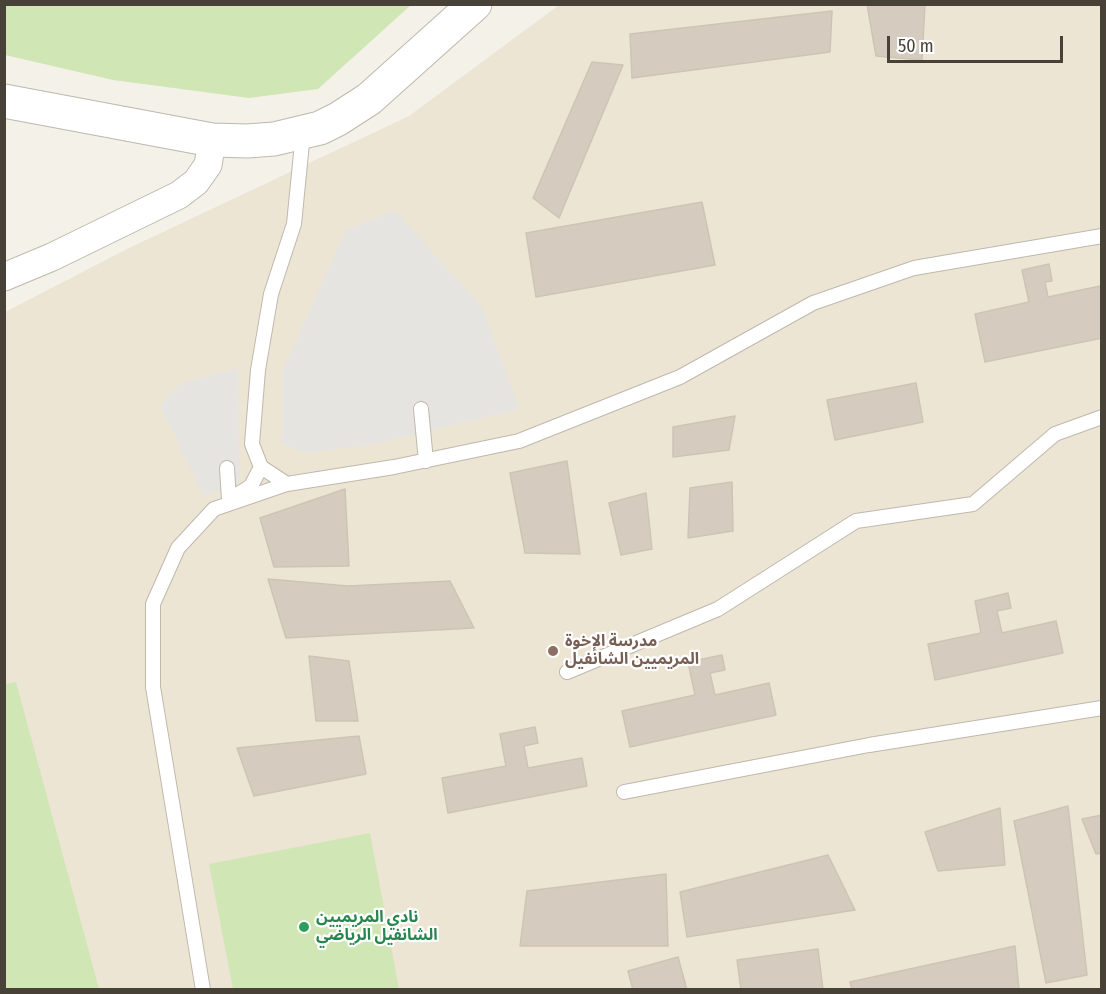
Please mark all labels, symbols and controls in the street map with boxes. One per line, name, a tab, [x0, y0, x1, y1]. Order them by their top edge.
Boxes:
scale bar	[890, 24, 1066, 62]
text: 50 m	[898, 35, 934, 57]
place label: مدرسة الإخوة المريميين الشانفيل	[565, 632, 699, 670]
marker: مدرسة الإخوة المريميين الشانفيل	[546, 644, 560, 658]
place label: نادي المريميين الشانفيل الرياضي	[316, 908, 438, 946]
marker: نادي المريميين الشانفيل الرياضي	[297, 920, 311, 934]

